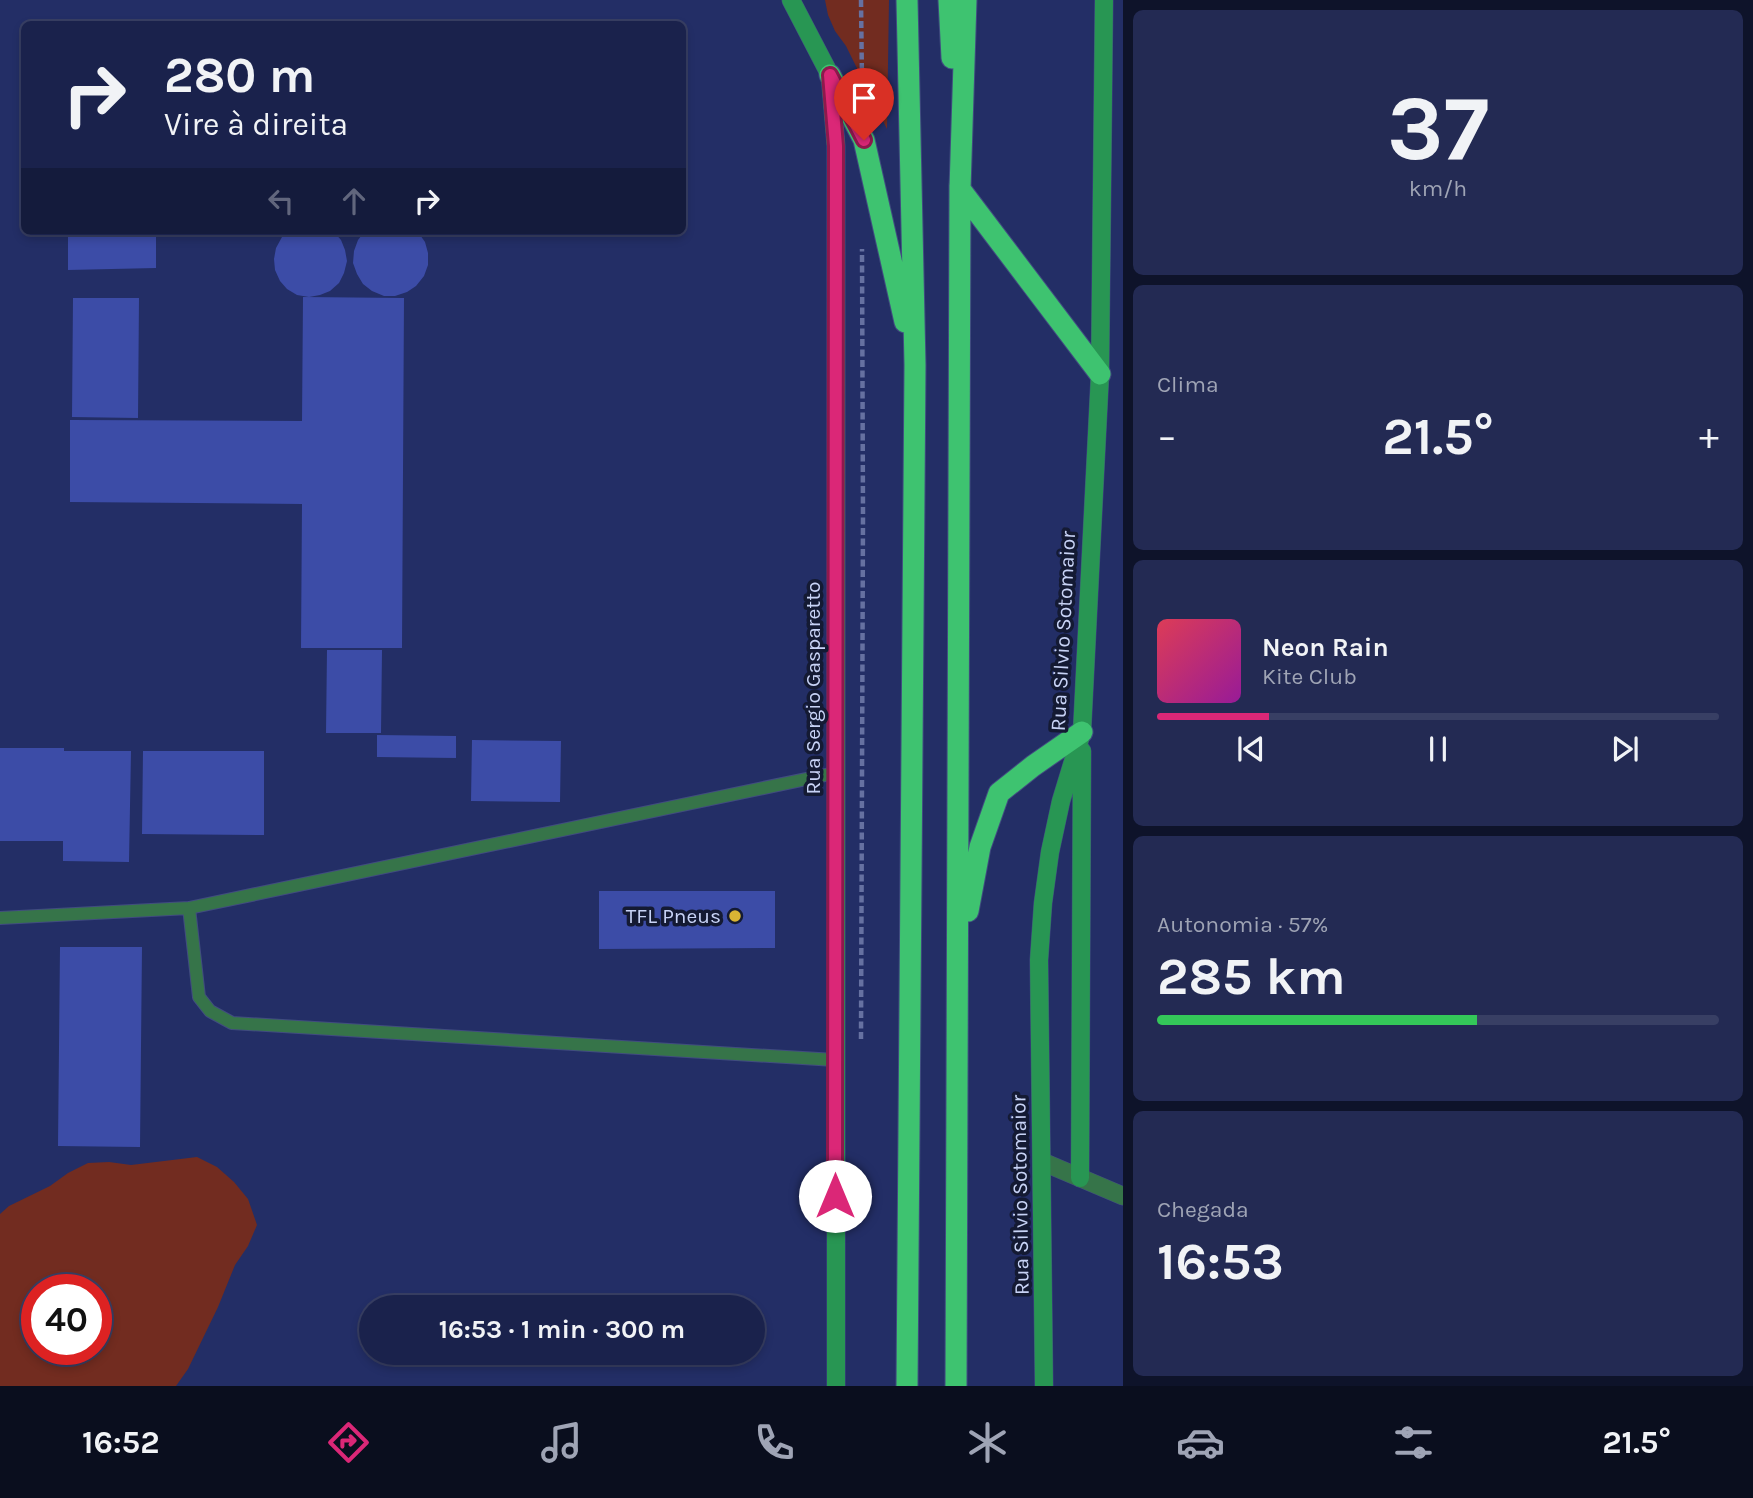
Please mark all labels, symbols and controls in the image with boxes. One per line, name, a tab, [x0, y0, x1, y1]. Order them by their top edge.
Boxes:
text: 280 m	[164, 47, 315, 104]
icon: right	[49, 49, 140, 140]
pin	[834, 68, 894, 140]
text: 37	[1387, 76, 1489, 182]
icon: arrive	[845, 79, 883, 117]
text: Vire à direita	[164, 106, 348, 143]
text: km/h	[1409, 175, 1467, 202]
icon: left	[262, 182, 300, 220]
icon: ahead	[335, 182, 373, 220]
icon: right	[408, 182, 446, 220]
text: Clima	[1157, 371, 1219, 398]
text: 21.5°	[1382, 406, 1494, 467]
text: −	[1157, 414, 1177, 459]
text: +	[1699, 414, 1719, 459]
street label: Rua Silvio Sotomaior	[1046, 530, 1080, 732]
street label: Rua Sergio Gasparetto	[801, 581, 825, 795]
text: Neon Rain	[1262, 632, 1389, 663]
text: Kite Club	[1262, 663, 1357, 690]
icon: previous	[1232, 730, 1270, 768]
icon: pause	[1419, 730, 1457, 768]
icon: next	[1606, 730, 1644, 768]
place label: TFL Pneus	[626, 904, 721, 928]
marker: TFL Pneus	[727, 908, 743, 924]
text: Autonomia · 57%	[1157, 911, 1328, 938]
text: 285 km	[1157, 946, 1346, 1007]
street label: Rua Silvio Sotomaior	[1006, 1094, 1034, 1295]
position arrow	[798, 1159, 872, 1233]
text: Chegada	[1157, 1196, 1249, 1223]
text: 16:53	[1157, 1231, 1284, 1292]
speed limit sign: 40	[21, 1274, 112, 1365]
text: 16:53 · 1 min · 300 m	[439, 1314, 685, 1345]
icon: directions	[324, 1418, 373, 1467]
icon: music	[537, 1418, 586, 1467]
icon: phone	[750, 1418, 799, 1467]
icon: climate	[963, 1418, 1012, 1467]
icon: car	[1176, 1418, 1225, 1467]
icon: filters	[1389, 1418, 1438, 1467]
text: 16:52	[82, 1424, 160, 1461]
text: 21.5°	[1602, 1424, 1671, 1461]

